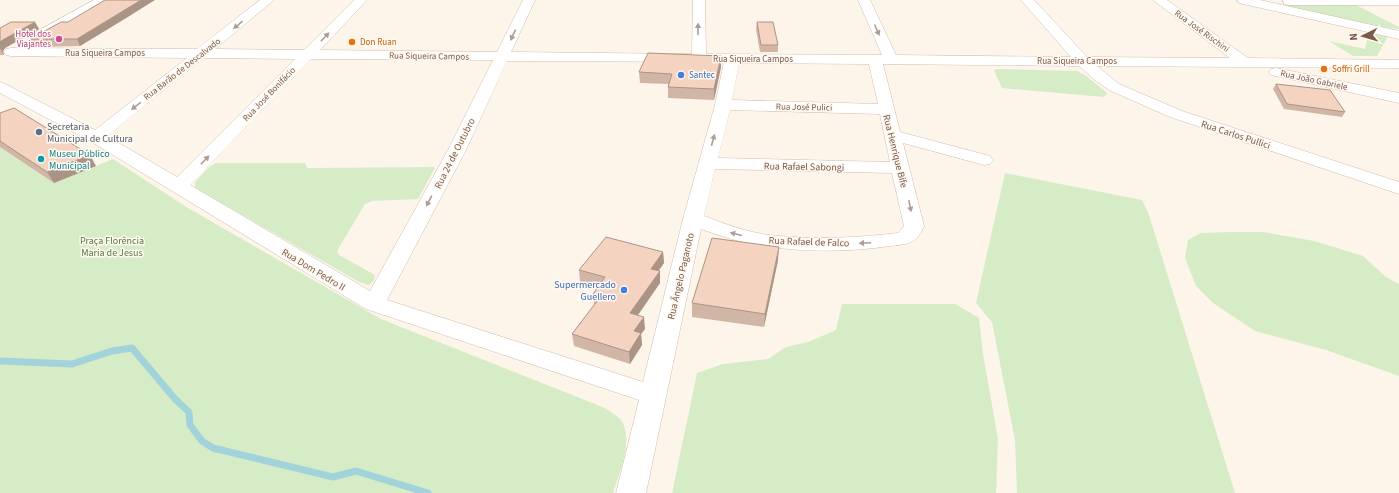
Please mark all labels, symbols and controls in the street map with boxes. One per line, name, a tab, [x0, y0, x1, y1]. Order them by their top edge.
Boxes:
street label: Rua José Rischini	[1172, 7, 1232, 56]
north arrow	[1343, 16, 1383, 56]
one-way arrow	[232, 20, 243, 29]
one-way arrow	[695, 22, 701, 35]
one-way arrow	[874, 24, 880, 35]
place label: Hotel dos Viajantes	[15, 28, 51, 51]
one-way arrow	[509, 30, 515, 42]
one-way arrow	[320, 32, 330, 42]
text: N	[1346, 33, 1361, 41]
marker: Hotel dos Viajantes	[54, 34, 64, 44]
street label: Rua Barão de Descalvado	[141, 35, 224, 104]
place label: Don Ruan	[360, 36, 397, 49]
marker: Don Ruan	[347, 37, 357, 47]
street label: Rua Siqueira Campos	[65, 47, 145, 60]
street label: Rua Siqueira Campos	[389, 49, 469, 64]
street label: Rua Siqueira Campos	[713, 53, 793, 66]
street label: Rua Siqueira Campos	[1037, 55, 1117, 68]
place label: Soffri Grill	[1332, 63, 1369, 76]
street label: Rua José Bonifácio	[240, 64, 299, 124]
marker: Soffri Grill	[1319, 64, 1329, 74]
street label: Rua João Gabriele	[1279, 67, 1349, 94]
place label: Santec	[689, 69, 715, 82]
marker: Santec	[676, 70, 686, 80]
one-way arrow	[131, 101, 142, 110]
street label: Rua José Pulici	[776, 101, 832, 114]
street label: Rua Henrique Bife	[879, 113, 911, 189]
street label: Rua 24 de Outubro	[431, 116, 479, 191]
street label: Rua Carlos Pullici	[1199, 117, 1272, 153]
place label: Secretaria Municipal de Cultura	[47, 120, 133, 146]
marker: Secretaria Municipal de Cultura	[34, 127, 44, 137]
one-way arrow	[710, 134, 716, 146]
place label: Museu Público Municipal	[49, 147, 110, 173]
marker: Museu Público Municipal	[36, 154, 46, 164]
one-way arrow	[200, 155, 210, 165]
street label: Rua Rafael Sabongi	[764, 159, 844, 175]
one-way arrow	[426, 196, 432, 207]
one-way arrow	[907, 200, 913, 212]
one-way arrow	[730, 231, 742, 237]
street label: Rua Ângelo Paganoto	[664, 232, 698, 321]
park label: Praça Florência Maria de Jesus	[80, 234, 144, 260]
street label: Rua Rafael de Falco	[768, 234, 849, 250]
one-way arrow	[859, 239, 871, 246]
street label: Rua Dom Pedro II	[279, 245, 348, 294]
place label: Supermercado Guellero	[554, 278, 616, 304]
marker: Supermercado Guellero	[619, 285, 629, 295]

